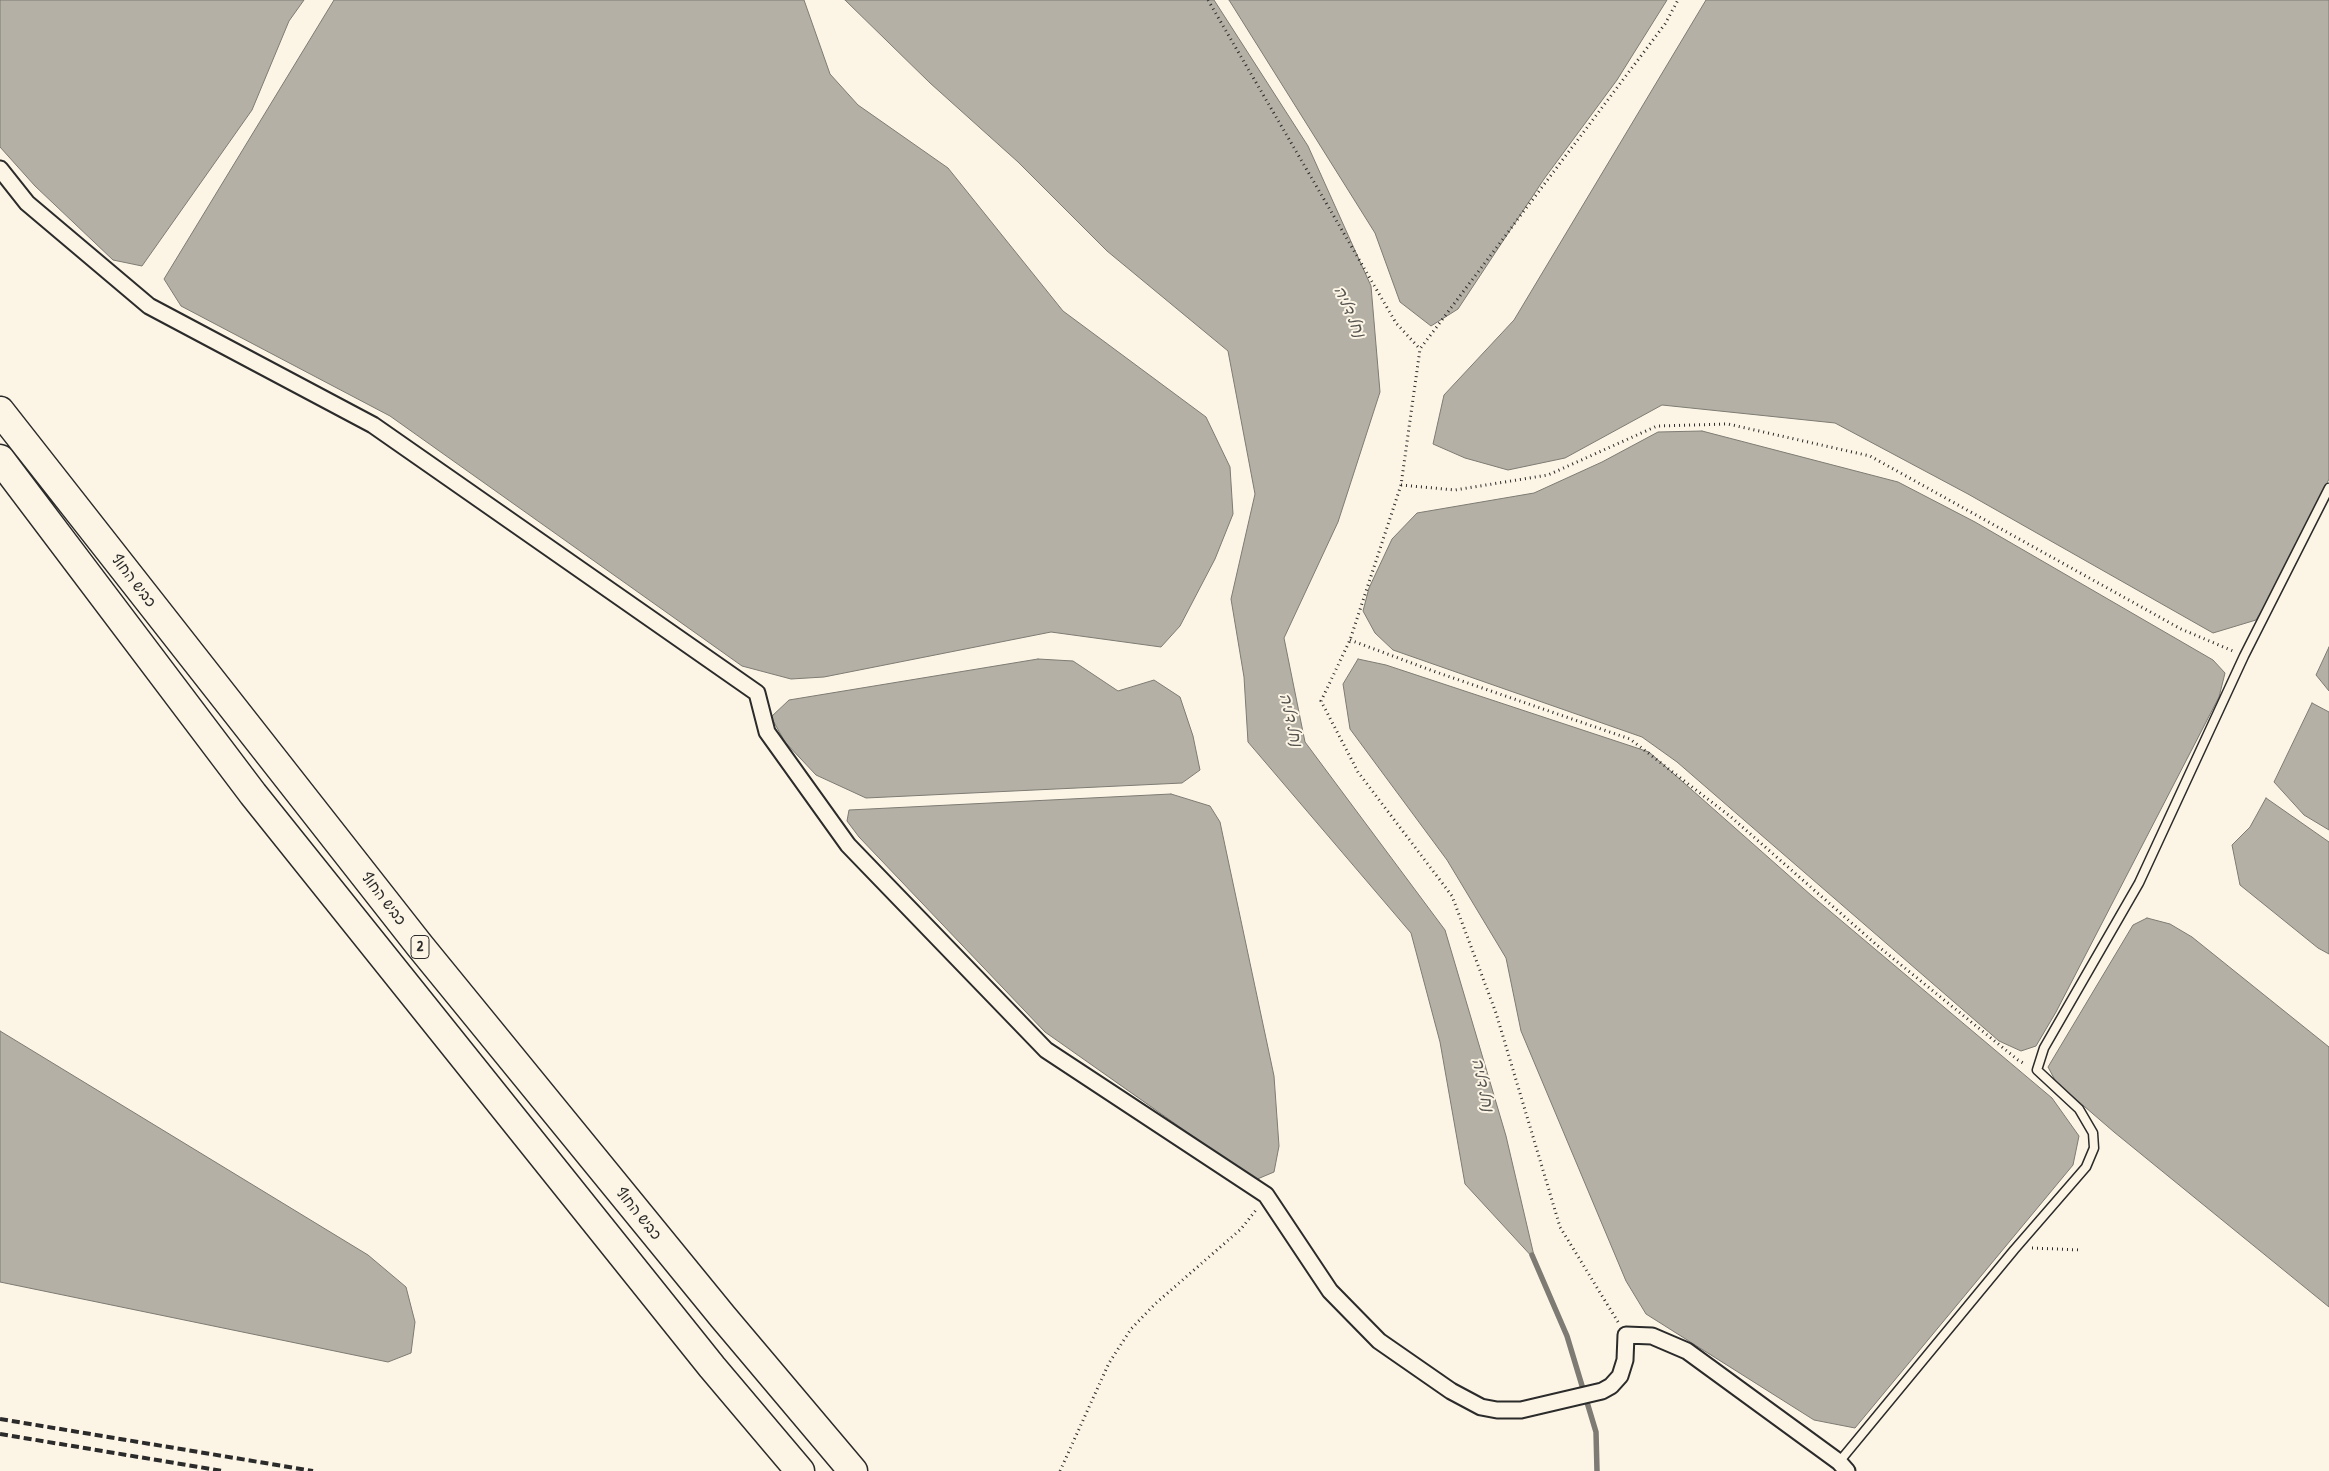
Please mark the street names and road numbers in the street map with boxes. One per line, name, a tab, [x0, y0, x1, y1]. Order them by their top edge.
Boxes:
street label: כביש החוף	[107, 551, 159, 611]
street label: כביש החוף	[357, 869, 409, 929]
road number: 2	[411, 936, 429, 959]
street label: כביש החוף	[611, 1184, 665, 1244]

